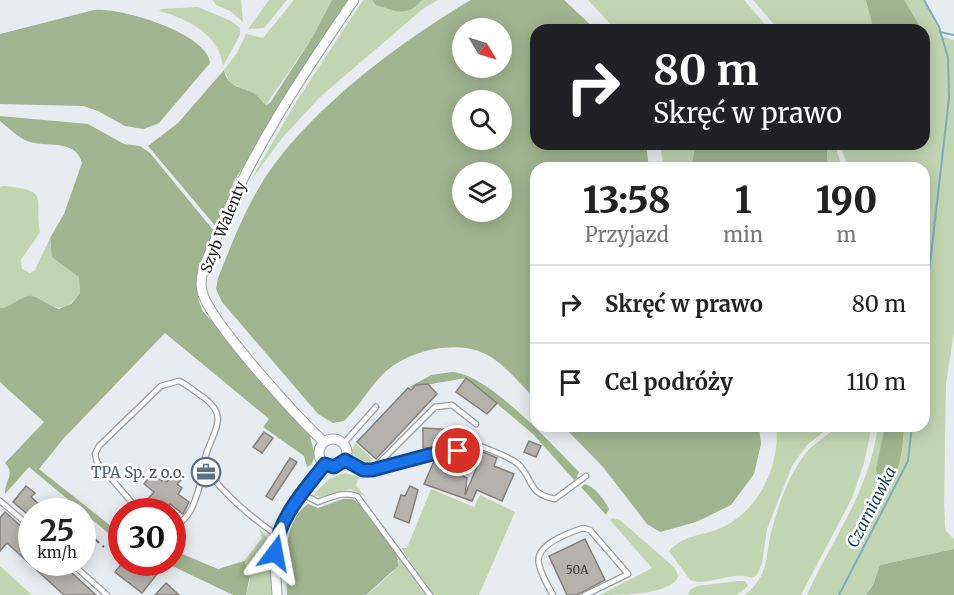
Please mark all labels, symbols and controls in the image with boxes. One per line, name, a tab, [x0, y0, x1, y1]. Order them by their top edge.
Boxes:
north arrow	[452, 18, 512, 78]
map controls	[452, 18, 512, 222]
text: 80 m	[653, 44, 759, 96]
icon: right	[554, 48, 632, 126]
button: search	[452, 90, 512, 150]
text: Skręć w prawo	[653, 96, 842, 130]
button: layers	[452, 162, 512, 222]
street label: Szyb Walenty	[196, 178, 250, 276]
text: 13:58	[583, 178, 671, 223]
text: 1	[735, 178, 752, 223]
text: 190	[816, 178, 877, 223]
text: Przyjazd	[585, 222, 669, 247]
text: min	[723, 222, 763, 247]
text: m	[837, 222, 856, 247]
icon: right	[554, 288, 587, 321]
text: Skręć w prawo	[605, 290, 763, 318]
text: 80 m	[852, 290, 906, 318]
icon: arrive	[554, 366, 587, 399]
text: Cel podróży	[605, 368, 733, 396]
text: 110 m	[847, 368, 906, 396]
pin	[432, 425, 483, 476]
icon: arrive	[441, 434, 474, 467]
office icon: TPA Sp. z o.o.	[190, 456, 222, 488]
place label: TPA Sp. z o.o.	[91, 463, 185, 482]
water label: Czarniawka	[842, 463, 900, 551]
speed limit sign: 30	[108, 498, 186, 576]
text: 25	[40, 511, 74, 549]
position arrow	[243, 521, 307, 585]
text: km/h	[37, 543, 77, 562]
house number: 50A	[566, 562, 589, 577]

